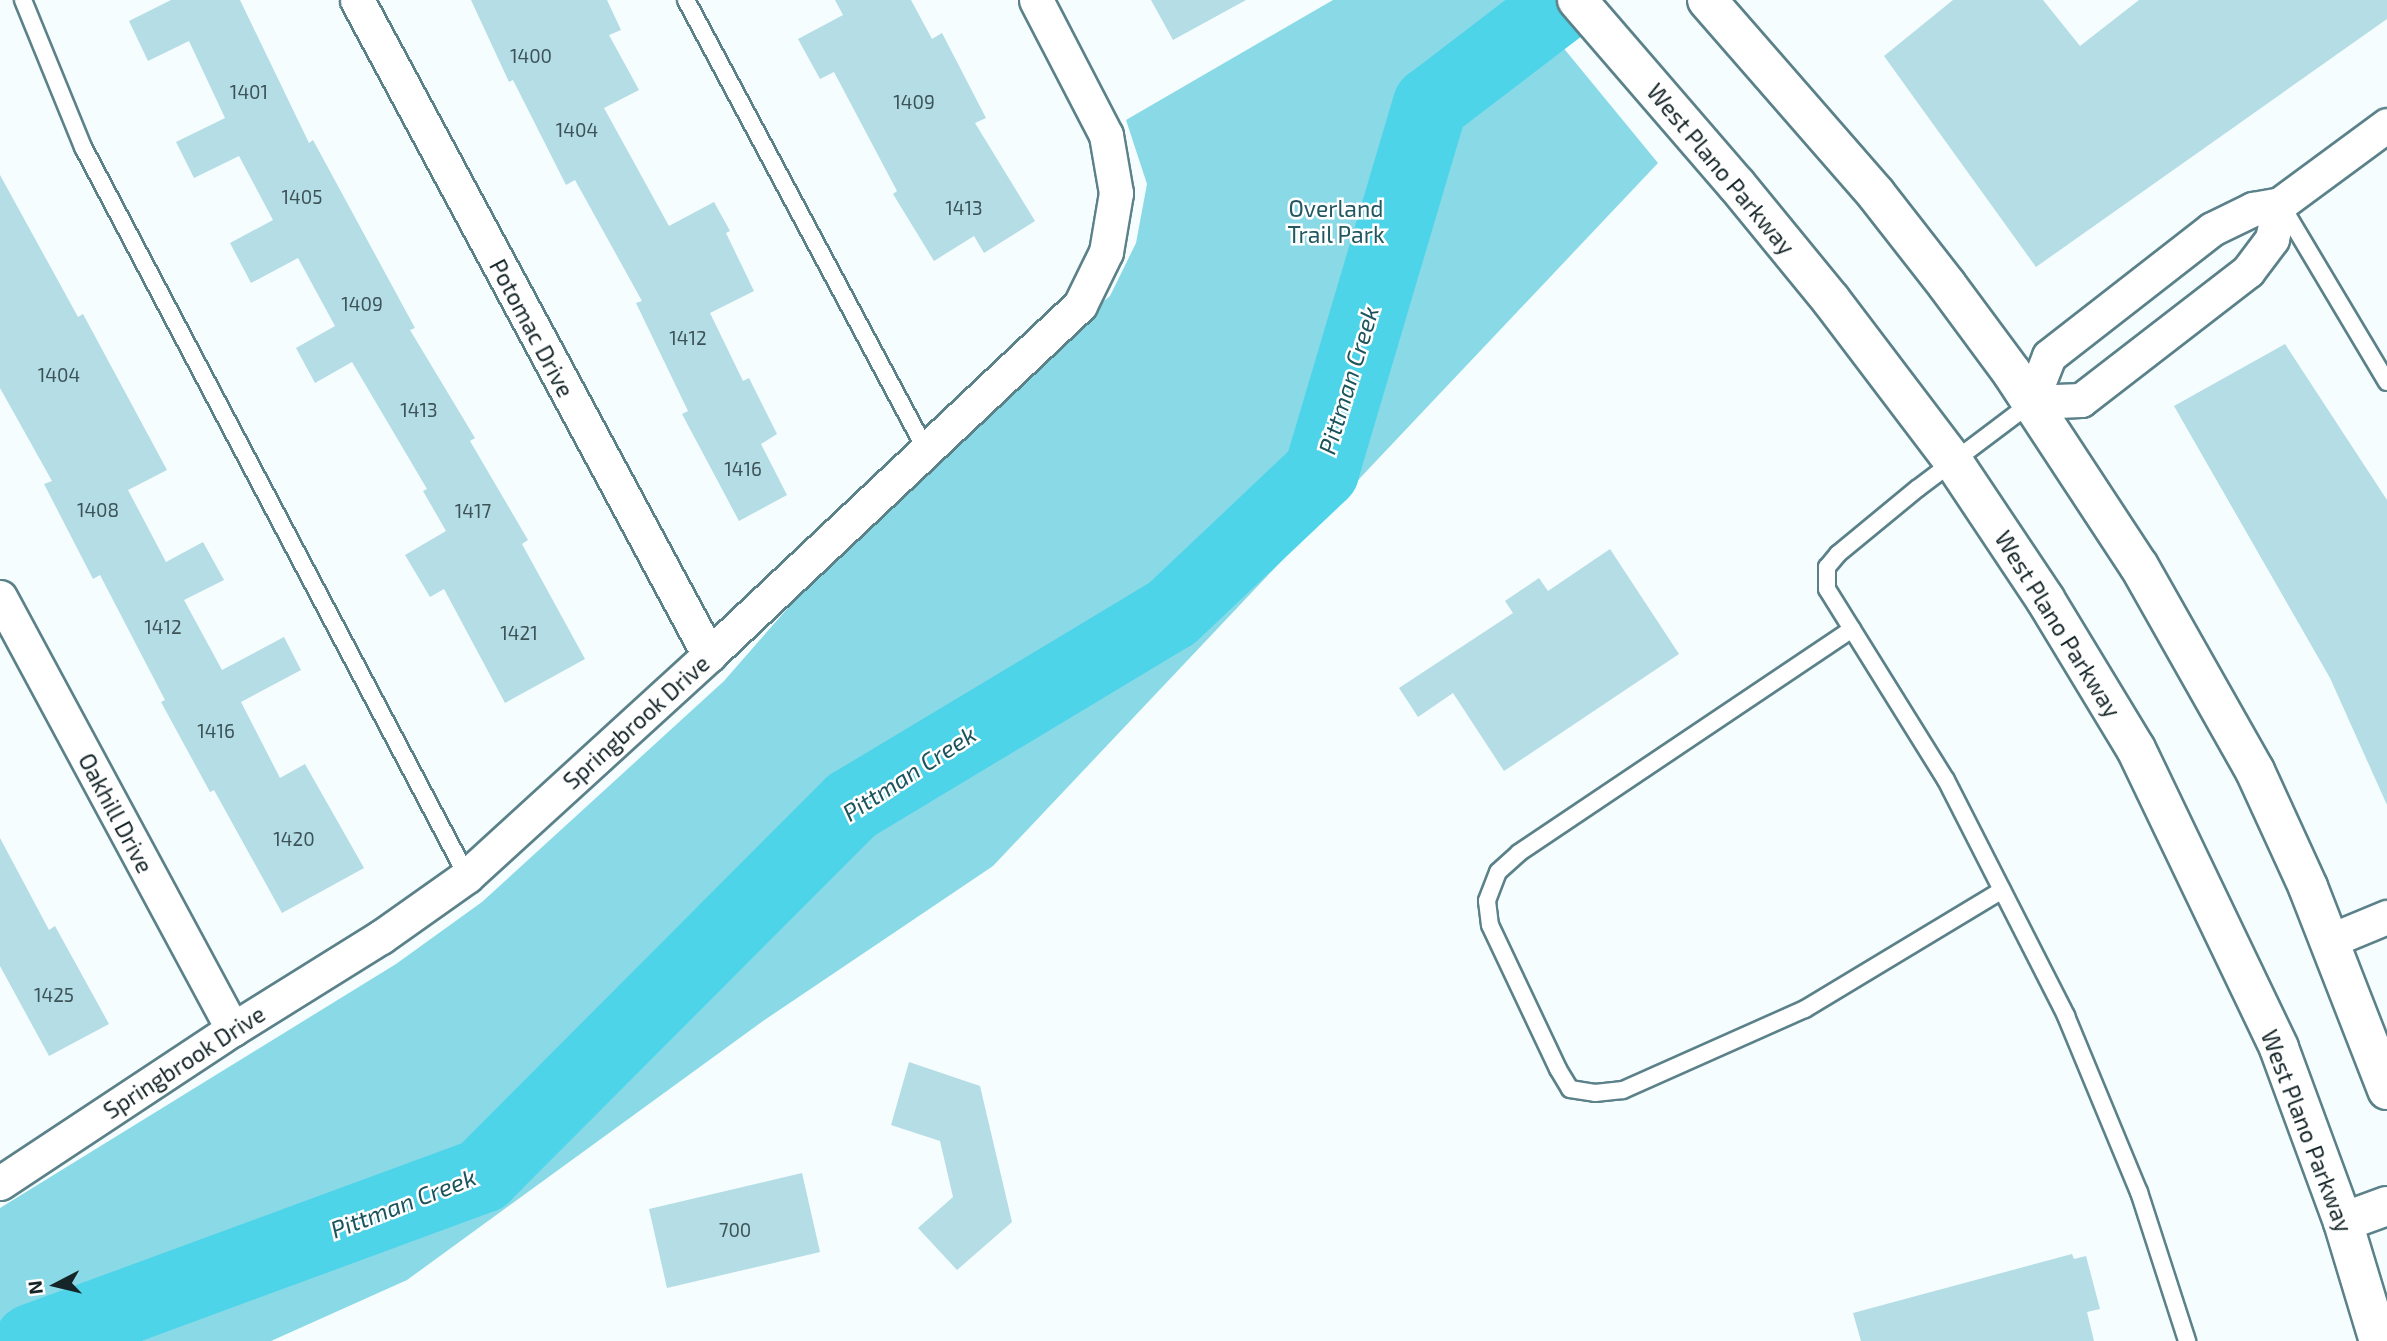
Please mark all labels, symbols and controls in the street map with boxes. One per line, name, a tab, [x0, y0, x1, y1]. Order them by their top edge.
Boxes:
house number: 1400	[510, 45, 552, 67]
street label: West Plano Parkway	[1641, 78, 1801, 260]
house number: 1401	[230, 81, 268, 103]
house number: 1409	[893, 91, 935, 113]
house number: 1404	[556, 119, 598, 141]
house number: 1405	[282, 186, 322, 208]
park label: Overland Trail Park	[1287, 194, 1385, 248]
house number: 1413	[945, 197, 983, 219]
street label: Potomac Drive	[484, 254, 580, 402]
house number: 1409	[341, 293, 383, 315]
water label: Pittman Creek	[1312, 303, 1384, 457]
house number: 1412	[669, 327, 707, 349]
house number: 1404	[38, 364, 80, 386]
house number: 1413	[400, 399, 438, 421]
house number: 1416	[724, 458, 762, 480]
house number: 1408	[77, 499, 119, 521]
house number: 1417	[455, 500, 491, 522]
street label: West Plano Parkway	[1989, 526, 2127, 722]
house number: 1412	[144, 616, 182, 638]
house number: 1421	[500, 622, 538, 644]
street label: Springbrook Drive	[557, 649, 715, 795]
water label: Pittman Creek	[837, 719, 981, 827]
house number: 1416	[197, 720, 235, 742]
street label: Oakhill Drive	[73, 748, 159, 878]
house number: 1420	[273, 828, 315, 850]
house number: 1425	[34, 984, 74, 1006]
street label: Springbrook Drive	[98, 1000, 270, 1124]
street label: West Plano Parkway	[2256, 1026, 2358, 1236]
water label: Pittman Creek	[326, 1162, 480, 1244]
house number: 700	[719, 1219, 751, 1241]
north arrow	[21, 1250, 91, 1320]
text: N	[22, 1279, 47, 1296]

